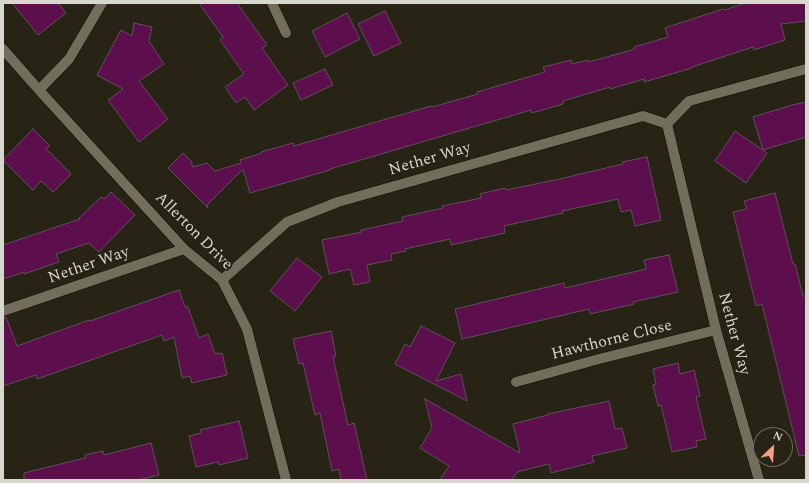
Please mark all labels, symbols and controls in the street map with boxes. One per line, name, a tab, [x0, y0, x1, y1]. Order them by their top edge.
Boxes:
street label: Nether Way	[387, 139, 473, 181]
street label: Allerton Drive	[150, 189, 236, 275]
street label: Nether Way	[46, 243, 132, 289]
street label: Nether Way	[713, 291, 753, 377]
street label: Hawthorne Close	[550, 317, 674, 365]
north arrow	[753, 427, 793, 467]
text: N	[770, 427, 786, 446]

